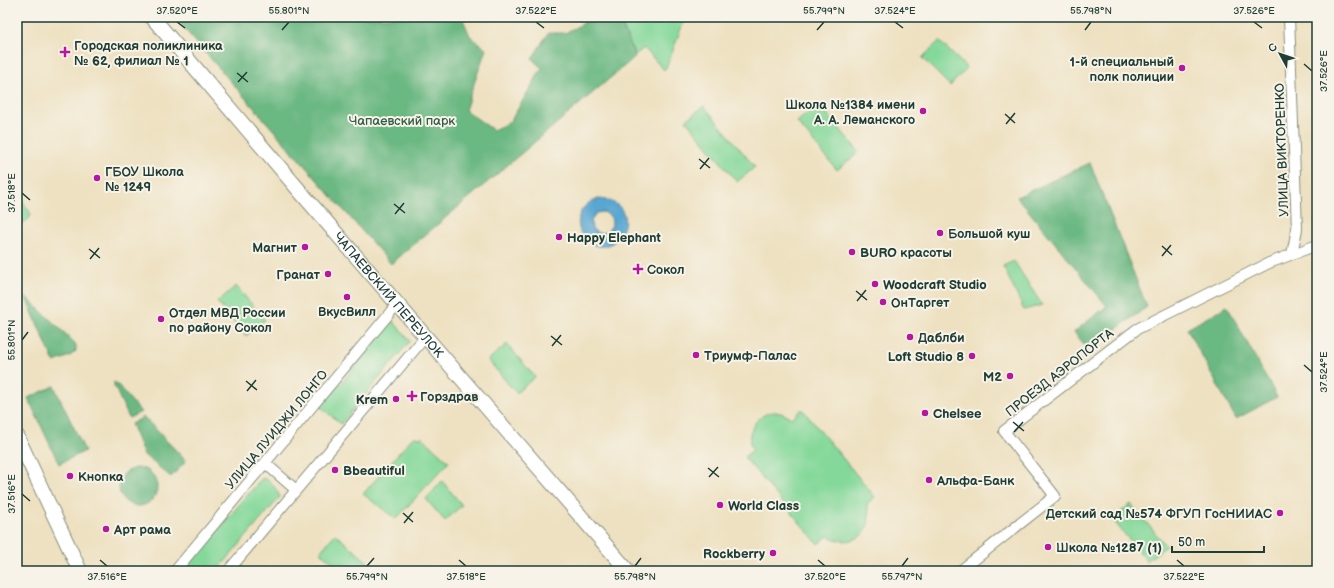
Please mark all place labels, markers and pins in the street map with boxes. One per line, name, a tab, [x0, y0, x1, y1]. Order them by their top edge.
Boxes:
place label: Городская поликлиника № 62, филиал № 1	[74, 38, 223, 69]
marker: Городская поликлиника № 62, филиал № 1	[59, 46, 71, 58]
place label: 1-й специальный полк полиции	[1069, 54, 1174, 85]
marker: 1-й специальный полк полиции	[1177, 63, 1187, 73]
place label: Школа №1384 имени А. А. Леманского	[785, 97, 915, 128]
marker: Школа №1384 имени А. А. Леманского	[918, 106, 928, 116]
place label: ГБОУ Школа № 1249	[105, 164, 184, 195]
marker: ГБОУ Школа № 1249	[92, 173, 102, 183]
place label: Большой куш	[948, 226, 1030, 242]
marker: Большой куш	[935, 228, 945, 238]
place label: Happy Elephant	[567, 230, 662, 246]
marker: Happy Elephant	[554, 232, 564, 242]
place label: Магнит	[252, 240, 298, 256]
marker: Магнит	[300, 242, 310, 252]
place label: BURO красоты	[860, 245, 952, 261]
marker: BURO красоты	[847, 247, 857, 257]
place label: Сокол	[647, 262, 684, 278]
marker: Сокол	[632, 263, 644, 275]
place label: Гранат	[276, 267, 321, 283]
marker: Гранат	[323, 269, 333, 279]
place label: Woodcraft Studio	[883, 277, 987, 293]
marker: Woodcraft Studio	[870, 279, 880, 289]
marker: ВкусВилл	[342, 292, 352, 302]
place label: ОнТаргет	[891, 295, 950, 311]
marker: ОнТаргет	[878, 297, 888, 307]
place label: ВкусВилл	[318, 304, 376, 320]
place label: Отдел МВД России по району Сокол	[169, 305, 285, 336]
marker: Отдел МВД России по району Сокол	[156, 314, 166, 324]
place label: Даблби	[918, 330, 965, 346]
marker: Даблби	[905, 332, 915, 342]
place label: Триумф-Палас	[704, 348, 797, 364]
place label: Loft Studio 8	[888, 349, 964, 365]
marker: Триумф-Палас	[691, 350, 701, 360]
marker: Loft Studio 8	[967, 351, 977, 361]
place label: M2	[983, 369, 1002, 385]
marker: M2	[1005, 371, 1015, 381]
place label: Горздрав	[420, 389, 478, 405]
marker: Горздрав	[407, 391, 417, 401]
place label: Krem	[356, 392, 388, 408]
marker: Krem	[391, 394, 401, 404]
place label: Chelsee	[933, 406, 982, 422]
marker: Chelsee	[920, 408, 930, 418]
place label: Bbeautiful	[343, 463, 405, 479]
marker: Bbeautiful	[330, 465, 340, 475]
place label: Кнопка	[78, 469, 124, 485]
marker: Кнопка	[65, 471, 75, 481]
place label: Альфа-Банк	[936, 473, 1015, 489]
marker: Альфа-Банк	[924, 475, 934, 485]
place label: World Class	[728, 498, 799, 514]
marker: World Class	[715, 500, 725, 510]
place label: Детский сад №574 ФГУП ГосНИИАС	[1046, 506, 1272, 522]
marker: Детский сад №574 ФГУП ГосНИИАС	[1275, 508, 1285, 518]
place label: Арт рама	[113, 522, 171, 538]
marker: Арт рама	[101, 524, 111, 534]
place label: Школа №1287 (1)	[1056, 540, 1162, 556]
marker: Школа №1287 (1)	[1043, 542, 1053, 552]
place label: Rockberry	[703, 546, 765, 562]
marker: Rockberry	[768, 548, 778, 558]

